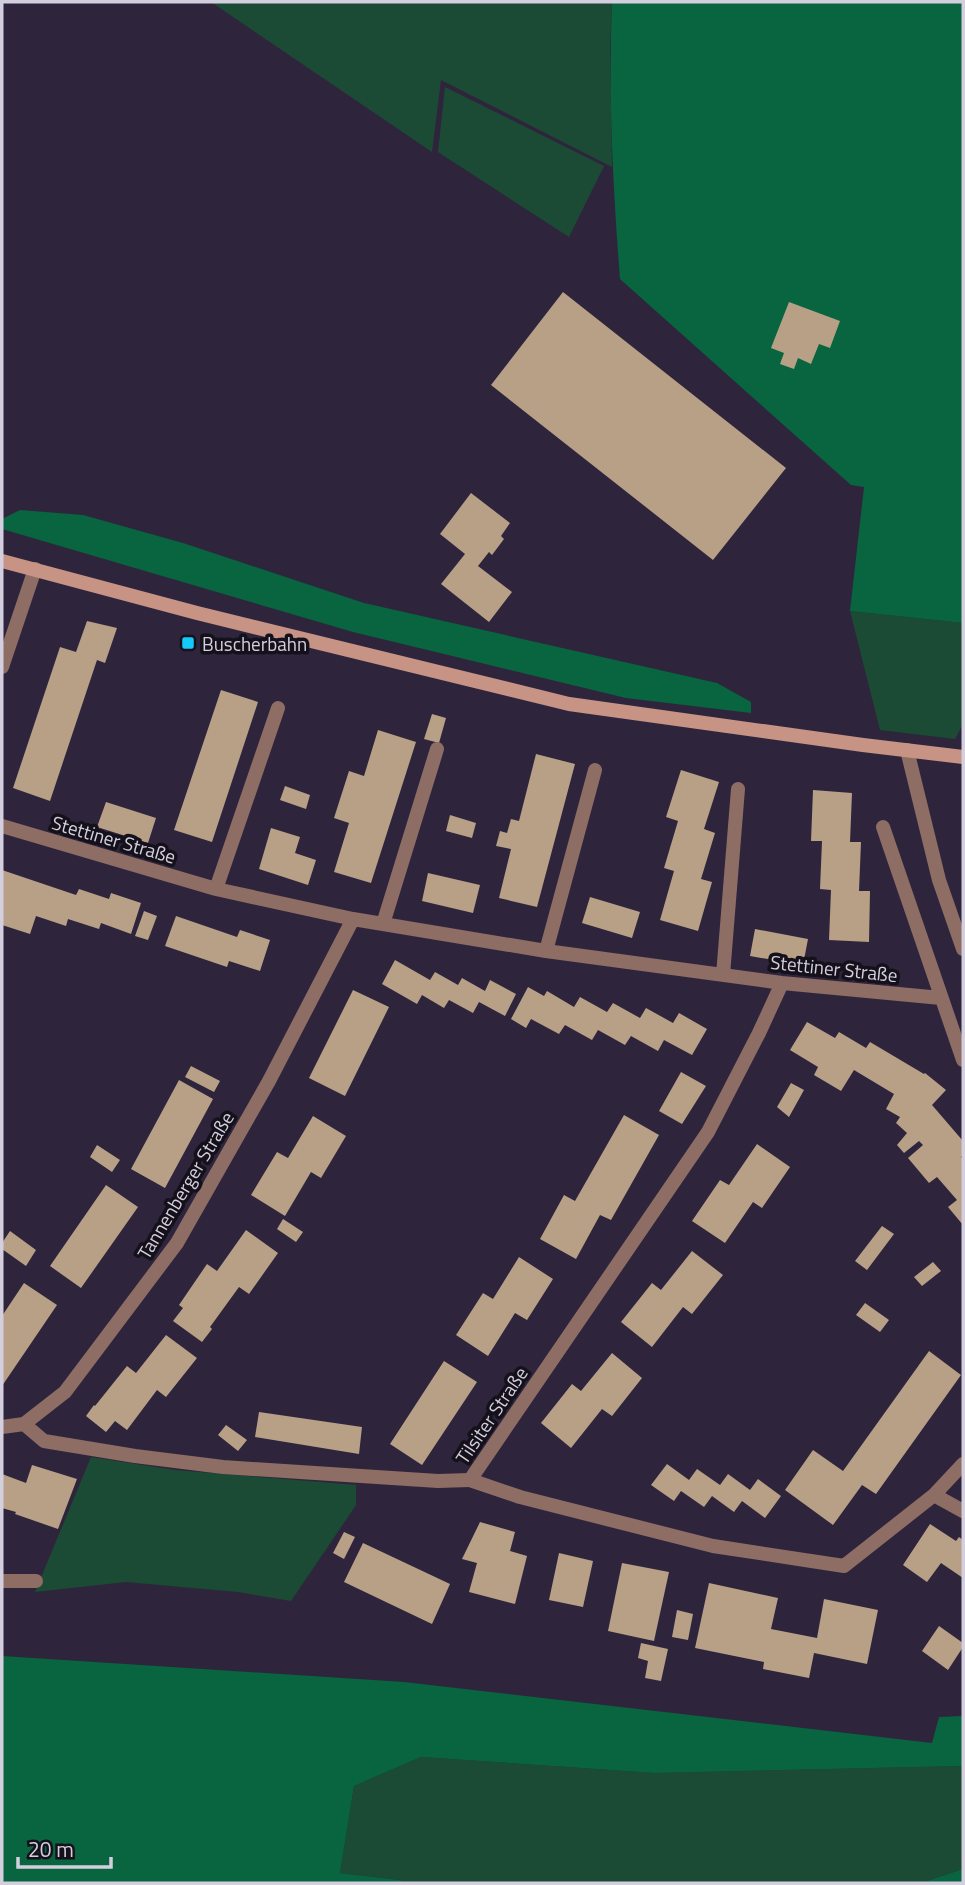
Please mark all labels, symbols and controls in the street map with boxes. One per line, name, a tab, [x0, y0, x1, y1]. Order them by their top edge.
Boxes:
place label: Buscherbahn	[202, 629, 307, 658]
marker: Buscherbahn	[180, 635, 196, 651]
street label: Stettiner Straße	[49, 807, 179, 871]
street label: Stettiner Straße	[769, 947, 899, 989]
street label: Tannenberger Straße	[129, 1106, 241, 1264]
street label: Tilsiter Straße	[448, 1360, 534, 1470]
scale bar	[18, 1826, 110, 1870]
text: 20 m	[28, 1833, 74, 1865]

